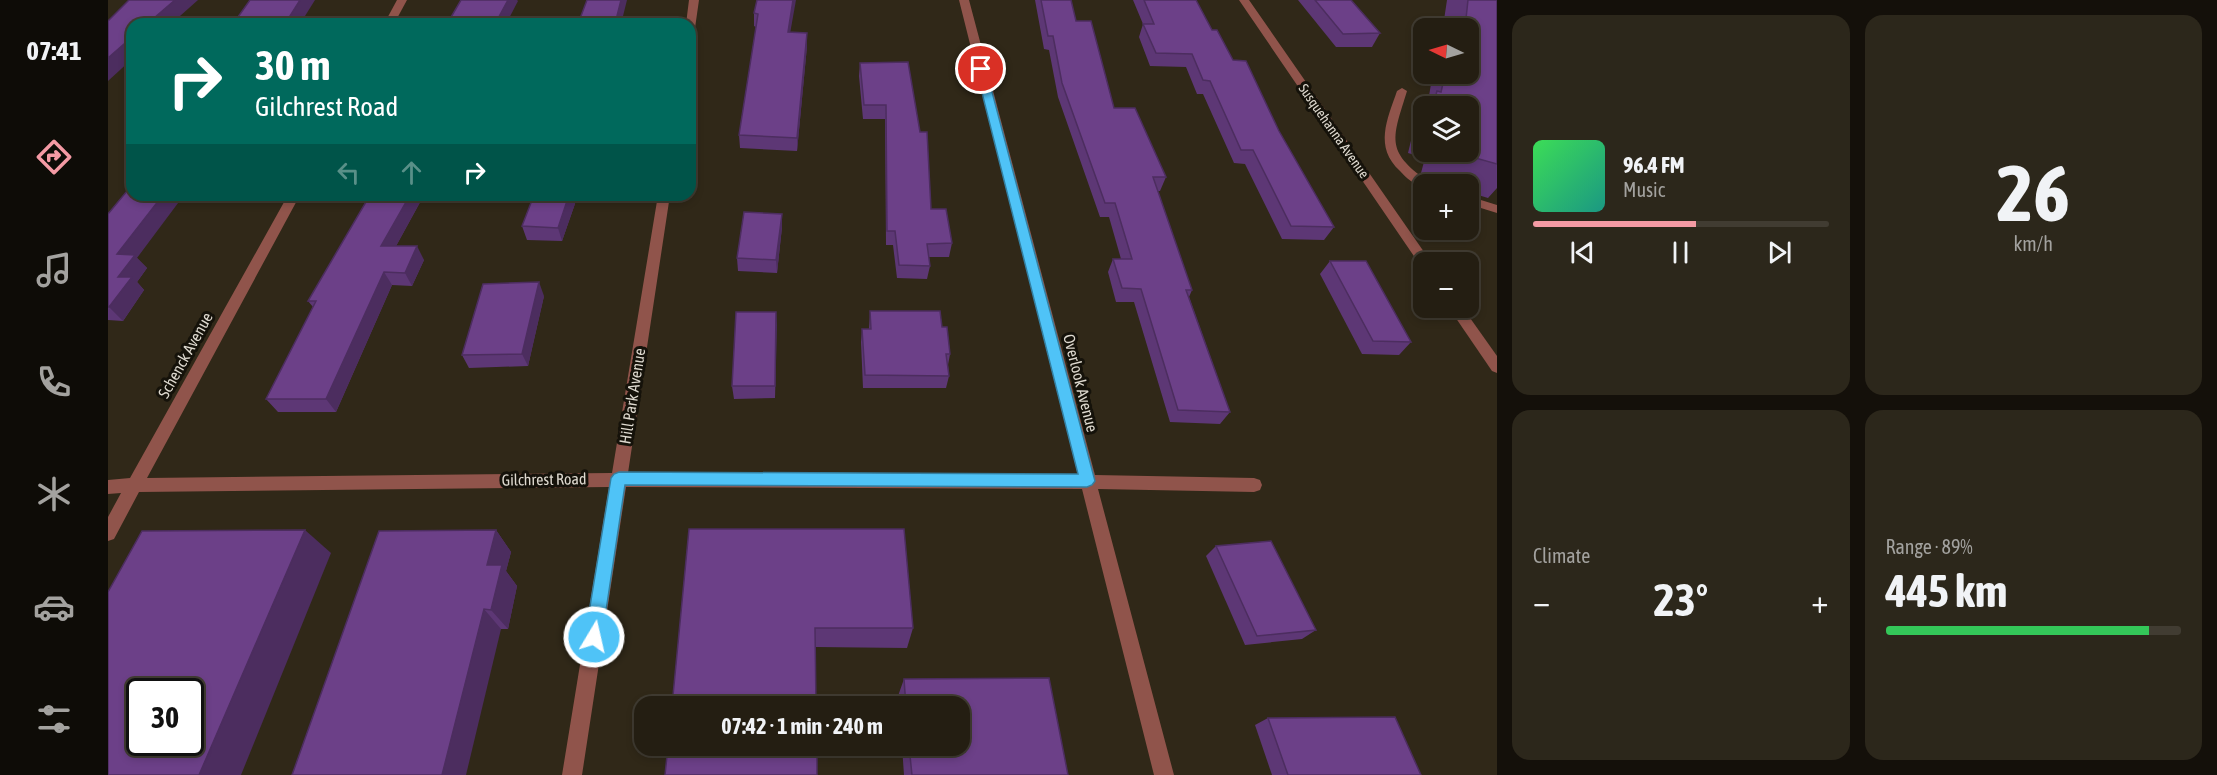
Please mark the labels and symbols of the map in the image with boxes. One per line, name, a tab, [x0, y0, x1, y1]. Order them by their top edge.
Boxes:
north arrow	[1413, 18, 1479, 84]
pin	[955, 43, 1006, 94]
street label: Susquehanna Avenue	[1295, 81, 1373, 181]
street label: Schenck Avenue	[154, 309, 216, 401]
street label: Overlook Avenue	[1060, 332, 1102, 434]
street label: Hill Park Avenue	[616, 347, 648, 445]
street label: Gilchrest Road	[501, 469, 587, 489]
position arrow	[562, 605, 626, 669]
speed limit sign: 30	[126, 678, 204, 756]

